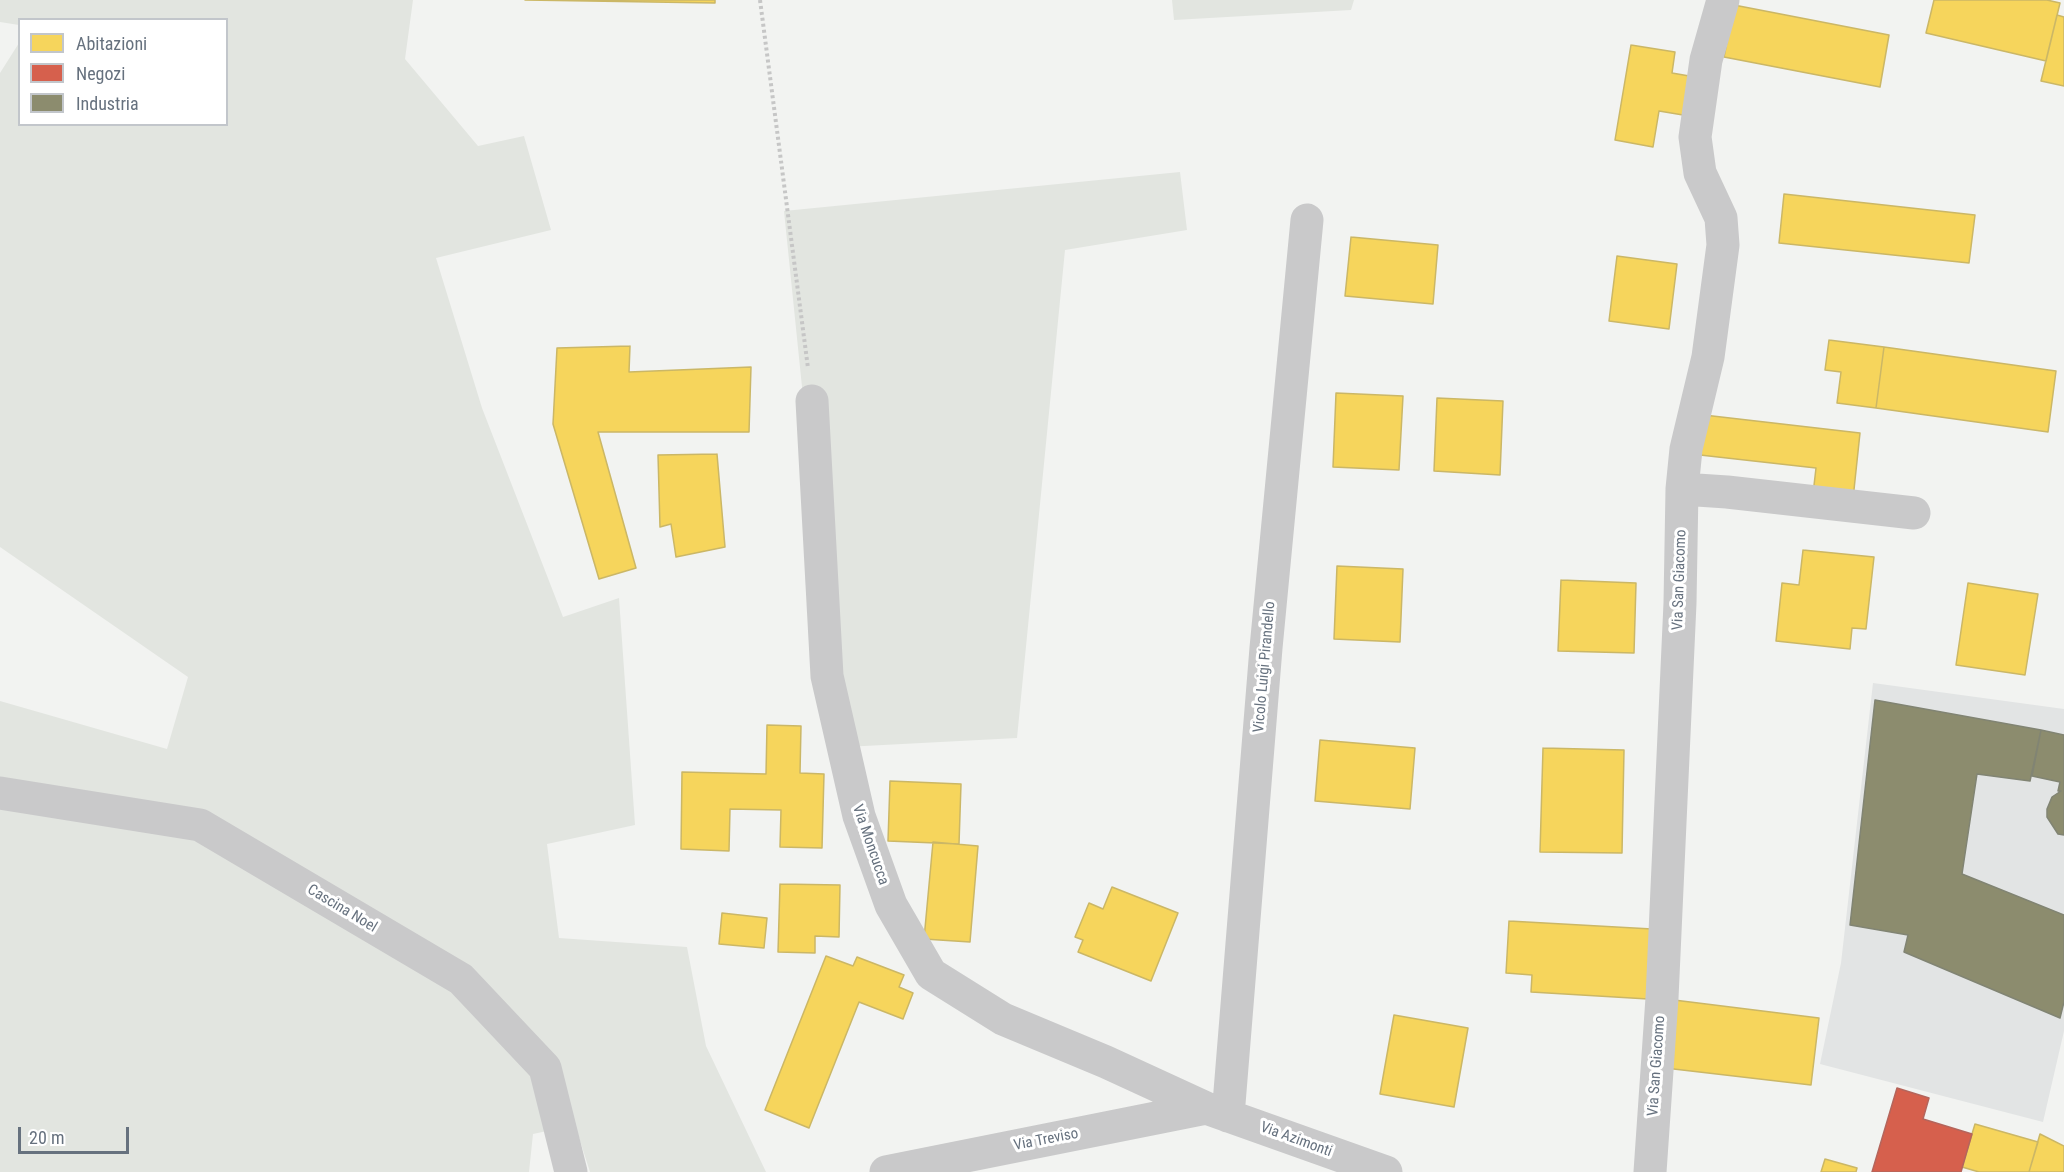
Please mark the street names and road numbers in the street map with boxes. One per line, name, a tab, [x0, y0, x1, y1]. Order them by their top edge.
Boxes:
street label: Via San Giacomo	[1669, 529, 1691, 631]
street label: Vicolo Luigi Pirandello	[1250, 601, 1280, 733]
street label: Via Moncucca	[848, 802, 892, 888]
street label: Cascina Noel	[304, 881, 380, 937]
street label: Via San Giacomo	[1645, 1015, 1669, 1117]
street label: Via Azimonti	[1258, 1119, 1334, 1161]
street label: Via Treviso	[1012, 1125, 1080, 1155]

